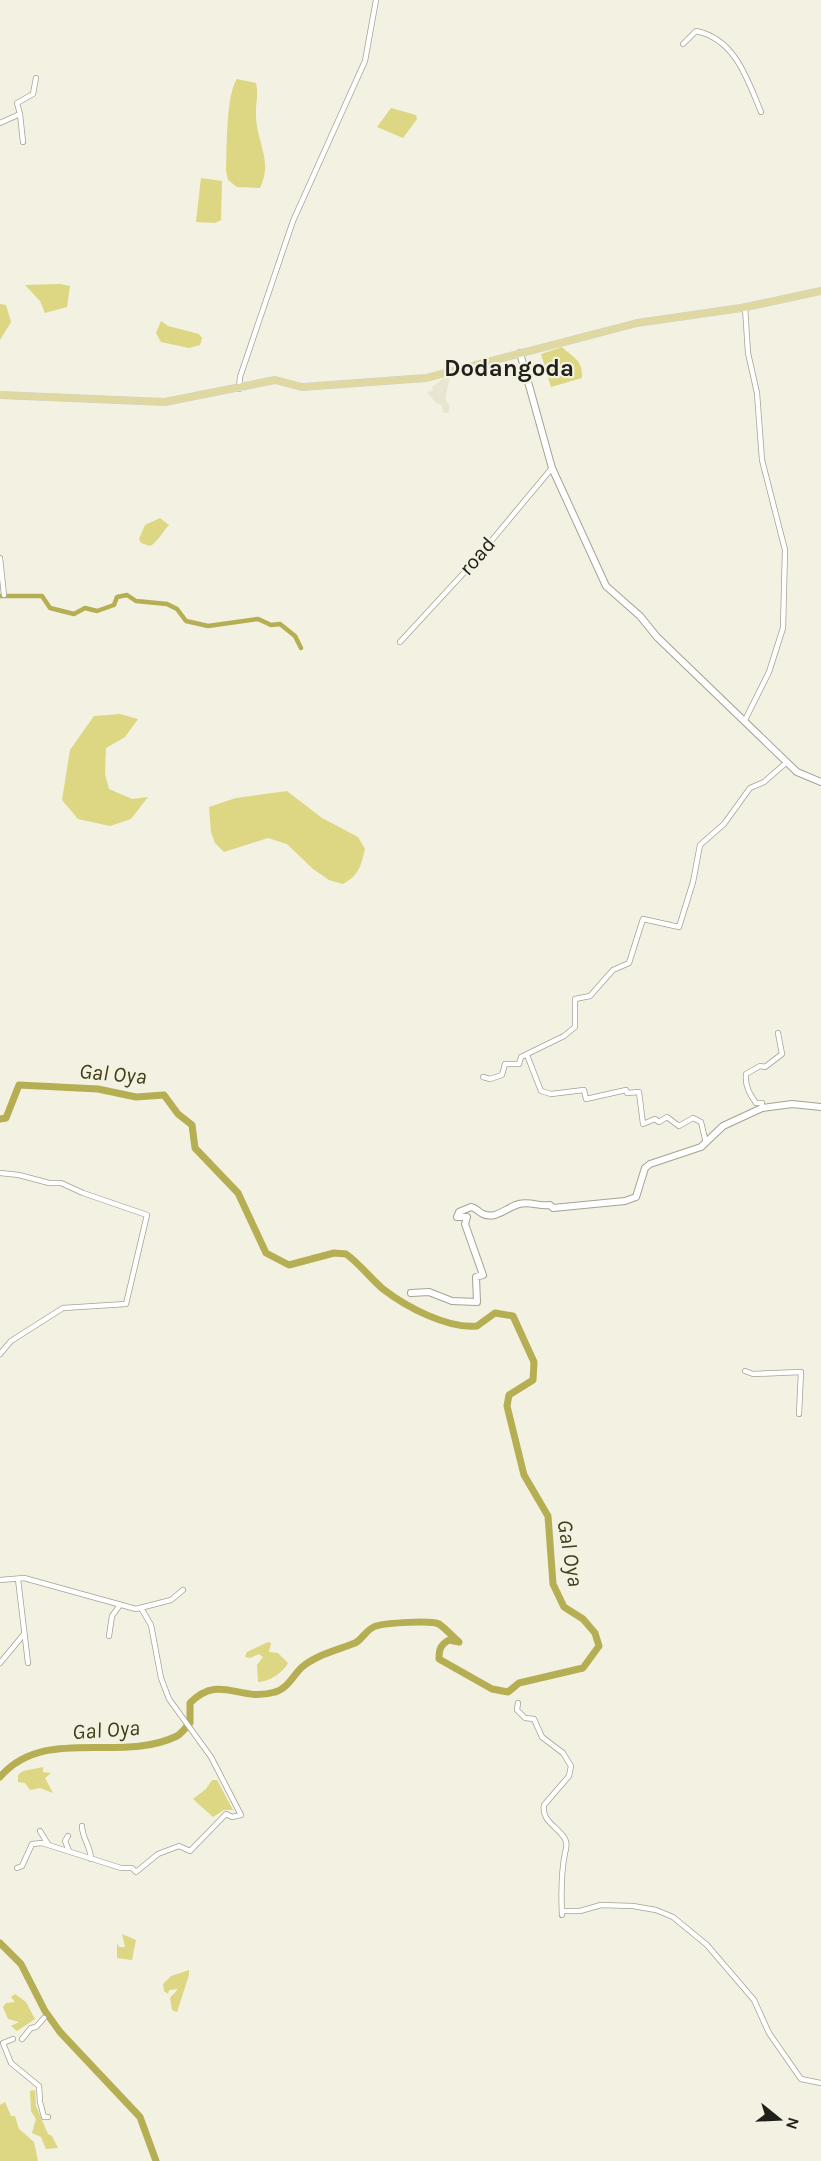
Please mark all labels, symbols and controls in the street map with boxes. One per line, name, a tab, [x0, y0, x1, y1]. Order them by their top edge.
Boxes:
district label: Dodangoda	[444, 354, 574, 382]
street label: road	[454, 532, 500, 580]
water label: Gal Oya	[78, 1058, 148, 1090]
water label: Gal Oya	[551, 1518, 589, 1589]
water label: Gal Oya	[71, 1715, 141, 1745]
north arrow	[749, 2089, 809, 2149]
text: N	[782, 2115, 804, 2132]

